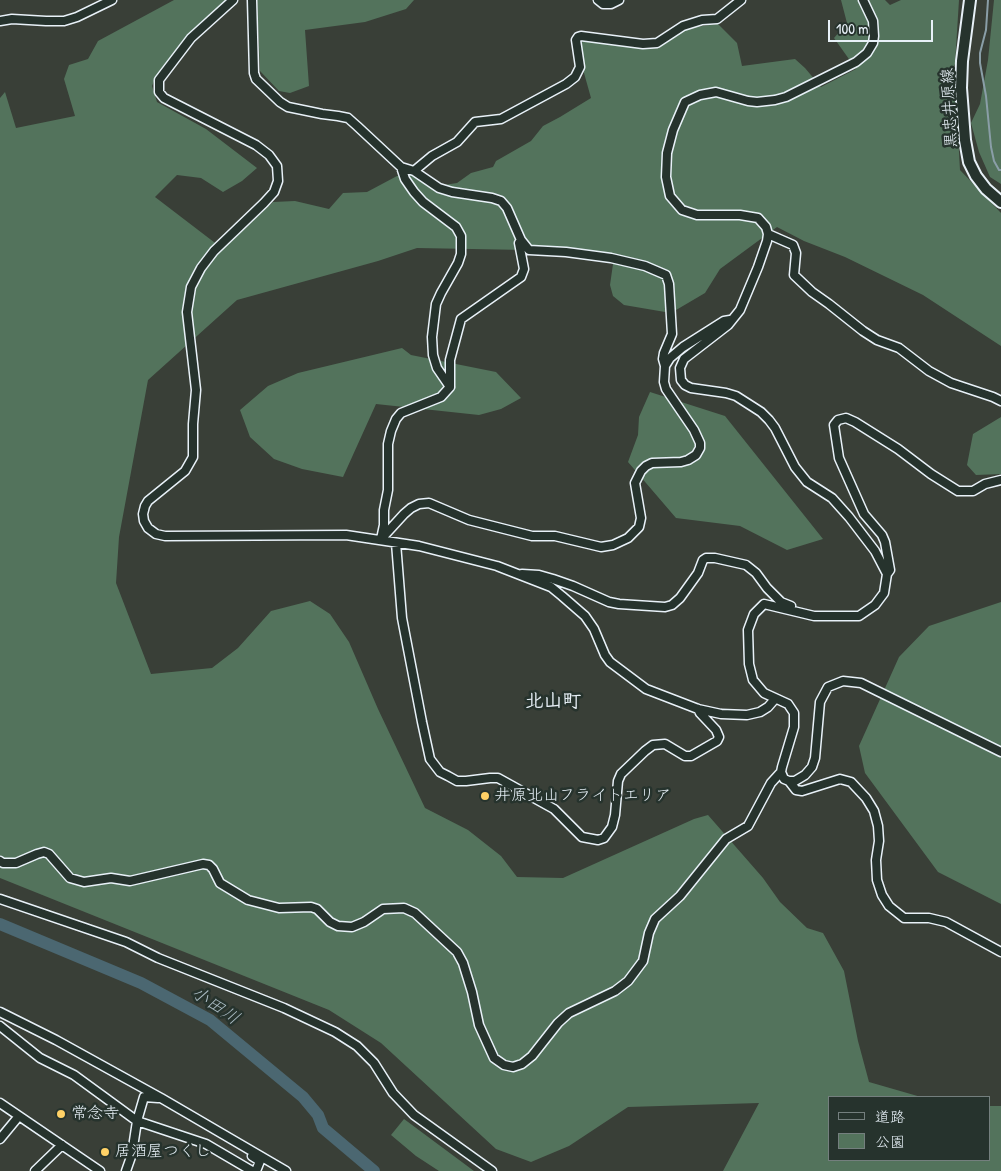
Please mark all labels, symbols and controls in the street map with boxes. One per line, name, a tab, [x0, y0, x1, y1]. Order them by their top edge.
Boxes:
scale bar	[831, 10, 936, 42]
text: 100 m	[836, 18, 869, 39]
street label: 黒忠井原線	[938, 68, 962, 148]
district label: 北山町	[525, 691, 581, 713]
place label: 井原北山フライトエリア	[495, 786, 671, 806]
marker: 井原北山フライトエリア	[479, 790, 491, 802]
water label: 小田川	[187, 982, 243, 1030]
legend	[828, 1096, 991, 1161]
place label: 常念寺	[71, 1104, 119, 1124]
text: 道路	[875, 1106, 905, 1127]
marker: 常念寺	[55, 1108, 67, 1120]
text: 公園	[875, 1131, 905, 1152]
place label: 居酒屋つくし	[115, 1142, 211, 1162]
marker: 居酒屋つくし	[99, 1146, 111, 1158]

